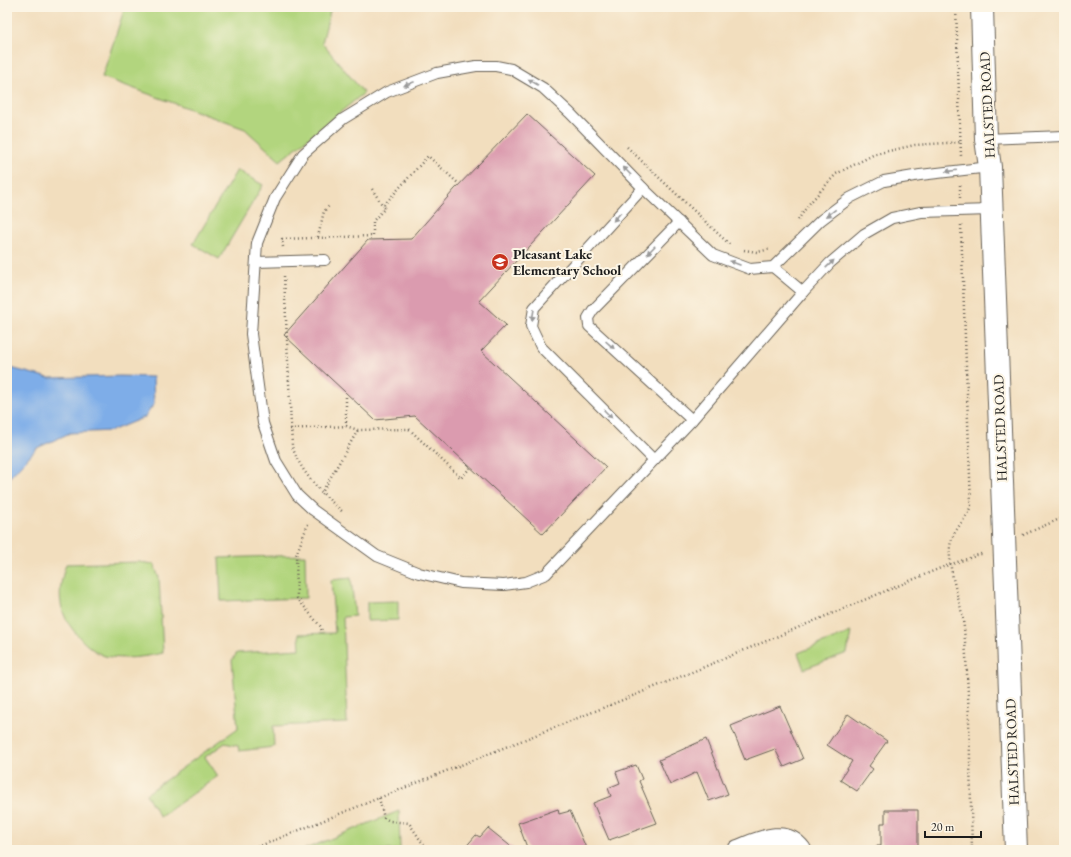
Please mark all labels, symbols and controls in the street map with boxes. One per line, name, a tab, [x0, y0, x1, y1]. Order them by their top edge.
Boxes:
street label: HALSTED ROAD	[975, 51, 999, 159]
one-way arrow	[528, 78, 538, 86]
one-way arrow	[403, 81, 415, 87]
one-way arrow	[622, 166, 632, 176]
one-way arrow	[945, 168, 957, 174]
one-way arrow	[825, 208, 836, 217]
one-way arrow	[612, 211, 621, 222]
place label: Pleasant Lake Elementary School	[513, 245, 621, 279]
one-way arrow	[646, 245, 656, 255]
school or university icon: Pleasant Lake Elementary School	[490, 252, 510, 272]
one-way arrow	[729, 260, 741, 266]
one-way arrow	[825, 260, 835, 269]
one-way arrow	[530, 309, 536, 321]
one-way arrow	[605, 341, 616, 350]
street label: HALSTED ROAD	[989, 374, 1011, 482]
one-way arrow	[603, 410, 613, 419]
street label: HALSTED ROAD	[1001, 698, 1023, 806]
scale bar	[925, 813, 981, 839]
text: 20 m	[931, 819, 955, 835]

